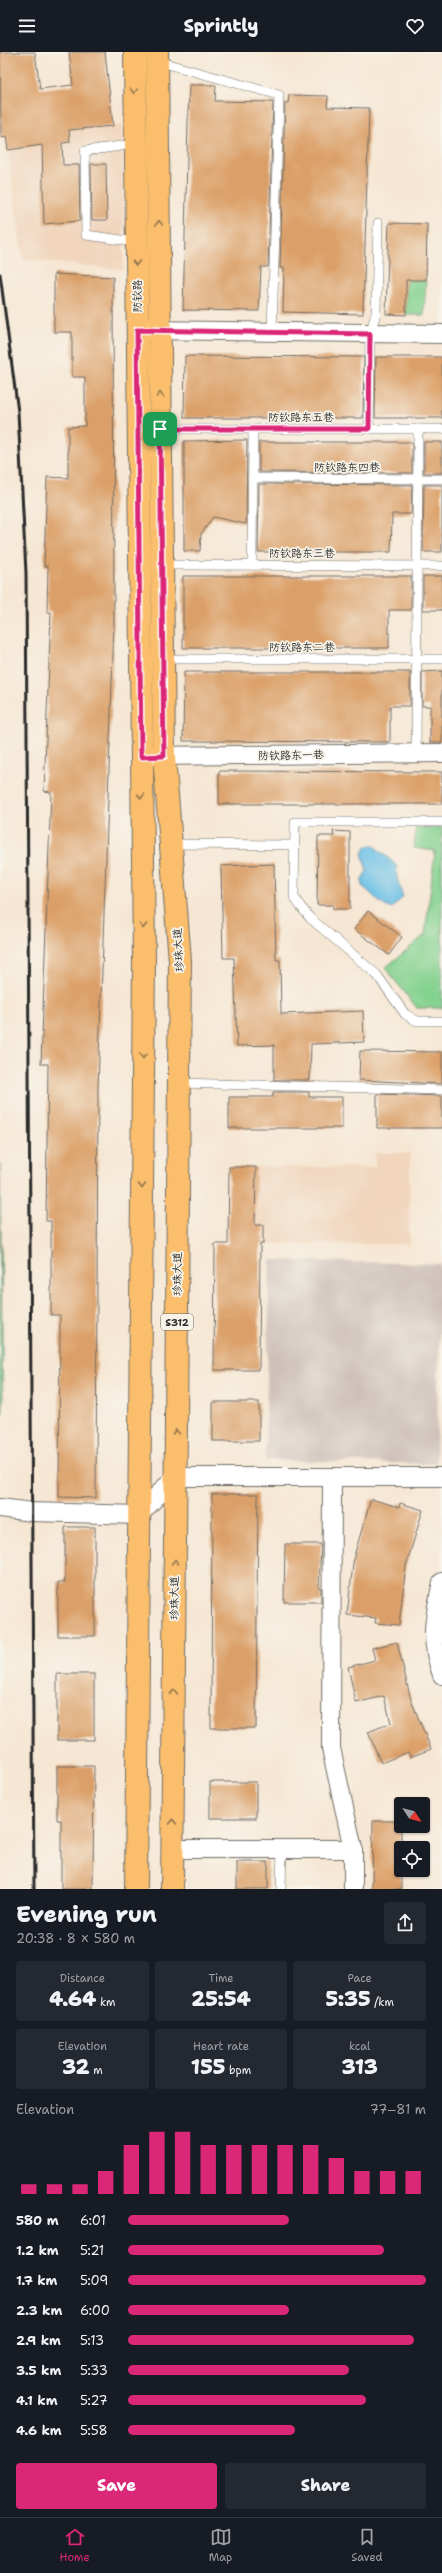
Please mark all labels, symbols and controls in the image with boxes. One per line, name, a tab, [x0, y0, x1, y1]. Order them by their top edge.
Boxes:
text: Sprintly	[184, 14, 258, 38]
icon: menu	[16, 15, 38, 37]
icon: heart	[404, 15, 426, 37]
one-way arrow	[130, 88, 139, 94]
one-way arrow	[154, 220, 163, 226]
one-way arrow	[132, 260, 140, 266]
street label: 防钦路	[130, 280, 145, 313]
one-way arrow	[156, 392, 164, 398]
street label: 防钦路东五巷	[268, 410, 334, 425]
pin	[143, 412, 177, 446]
icon: arrive	[149, 418, 171, 440]
street label: 防钦路东四巷	[314, 460, 380, 475]
street label: 防钦路东三巷	[269, 546, 335, 561]
street label: 防钦路东二巷	[269, 640, 335, 655]
street label: 防钦路东一巷	[258, 747, 324, 764]
one-way arrow	[137, 793, 146, 799]
one-way arrow	[139, 923, 147, 929]
street label: 珍珠大道	[170, 928, 187, 972]
one-way arrow	[139, 1053, 147, 1059]
one-way arrow	[138, 1183, 146, 1189]
street label: 珍珠大道	[170, 1252, 185, 1296]
road number: S312	[161, 1314, 193, 1330]
one-way arrow	[172, 1429, 180, 1435]
one-way arrow	[171, 1559, 179, 1565]
street label: 珍珠大道	[167, 1576, 182, 1620]
one-way arrow	[170, 1689, 178, 1695]
north arrow	[394, 1797, 430, 1833]
map controls	[394, 1797, 430, 1877]
one-way arrow	[169, 1819, 177, 1825]
button: locate	[394, 1841, 430, 1877]
text: Evening run	[16, 1900, 157, 1929]
button: share	[384, 1902, 426, 1944]
text: 20:38 · 8 × 580 m	[16, 1930, 135, 1947]
text: Distance	[60, 1971, 105, 1986]
text: Time	[208, 1971, 234, 1986]
text: Pace	[348, 1971, 372, 1986]
text: 4.64	[49, 1986, 96, 2012]
text: 25:54	[191, 1986, 251, 2012]
text: 5:35	[325, 1986, 370, 2012]
text: km	[96, 1995, 115, 2010]
text: /km	[370, 1995, 394, 2010]
text: Elevation	[58, 2039, 107, 2054]
text: Heart rate	[193, 2039, 249, 2054]
text: kcal	[349, 2039, 370, 2054]
text: 32	[62, 2054, 89, 2080]
text: 155	[191, 2054, 225, 2080]
text: 313	[342, 2054, 378, 2080]
text: m	[89, 2063, 103, 2078]
text: bpm	[225, 2063, 251, 2078]
text: Elevation	[16, 2101, 74, 2118]
text: 77–81 m	[370, 2101, 426, 2118]
text: 580 m	[16, 2212, 59, 2229]
text: 6:01	[80, 2212, 106, 2229]
text: 1.2 km	[16, 2242, 59, 2259]
text: 5:21	[80, 2242, 104, 2259]
text: 1.7 km	[16, 2272, 57, 2289]
text: 5:09	[80, 2272, 108, 2289]
text: 2.3 km	[16, 2302, 62, 2319]
text: 6:00	[80, 2302, 110, 2319]
text: 2.9 km	[16, 2332, 61, 2349]
text: 5:13	[80, 2332, 104, 2349]
text: 3.5 km	[16, 2362, 61, 2379]
text: 5:33	[80, 2362, 108, 2379]
text: 4.1 km	[16, 2392, 58, 2409]
text: 5:27	[80, 2392, 108, 2409]
text: 4.6 km	[16, 2422, 62, 2439]
text: 5:58	[80, 2422, 108, 2439]
button: Save	[16, 2463, 217, 2509]
button: Share	[225, 2463, 426, 2509]
tab: Home	[59, 2526, 90, 2565]
tab: Map	[209, 2526, 232, 2565]
tab: Saved	[351, 2526, 383, 2565]

